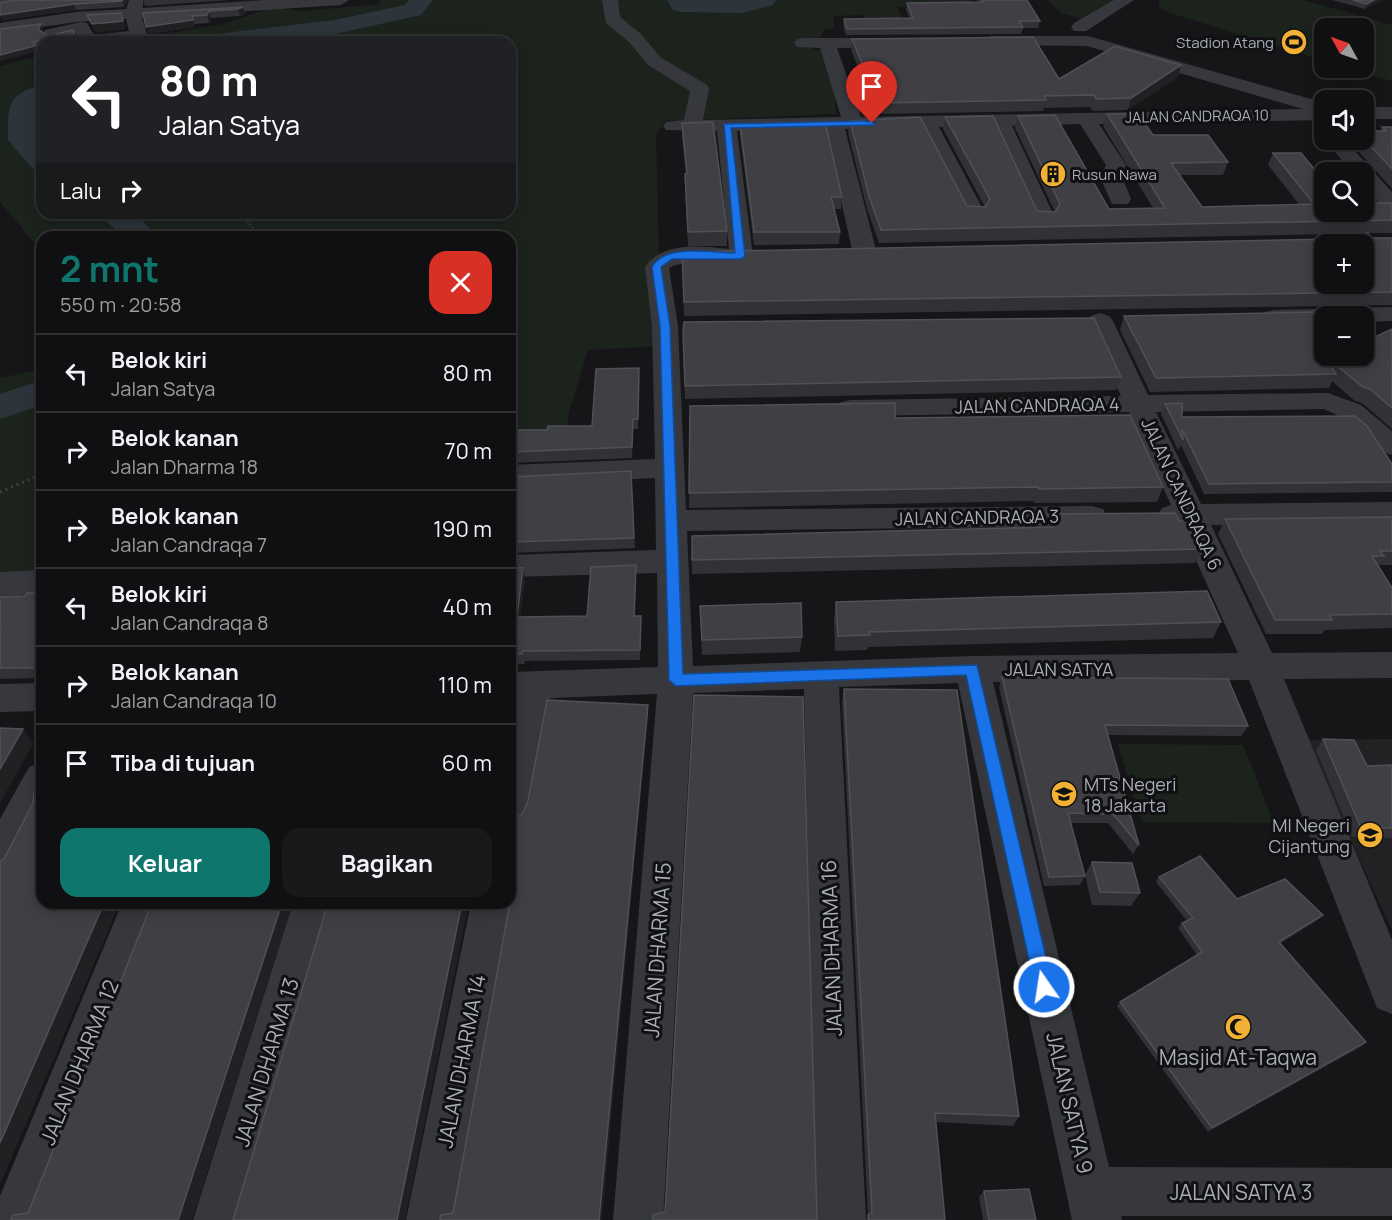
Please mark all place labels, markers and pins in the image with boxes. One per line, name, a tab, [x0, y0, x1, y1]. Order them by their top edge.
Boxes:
sports icon: Stadion Atang	[1279, 27, 1309, 57]
place label: Stadion Atang	[1176, 32, 1274, 53]
pin	[846, 61, 897, 123]
building icon: Rusun Nawa	[1038, 159, 1068, 189]
place label: Rusun Nawa	[1072, 164, 1157, 185]
place label: MTs Negeri 18 Jakarta	[1084, 772, 1177, 817]
school or university icon: MTs Negeri 18 Jakarta	[1049, 779, 1079, 809]
place label: MI Negeri Cijantung	[1268, 813, 1350, 858]
school or university icon: MI Negeri Cijantung	[1355, 820, 1385, 850]
mosque icon: Masjid At-Taqwa	[1223, 1012, 1253, 1042]
place label: Masjid At-Taqwa	[1159, 1043, 1317, 1071]

